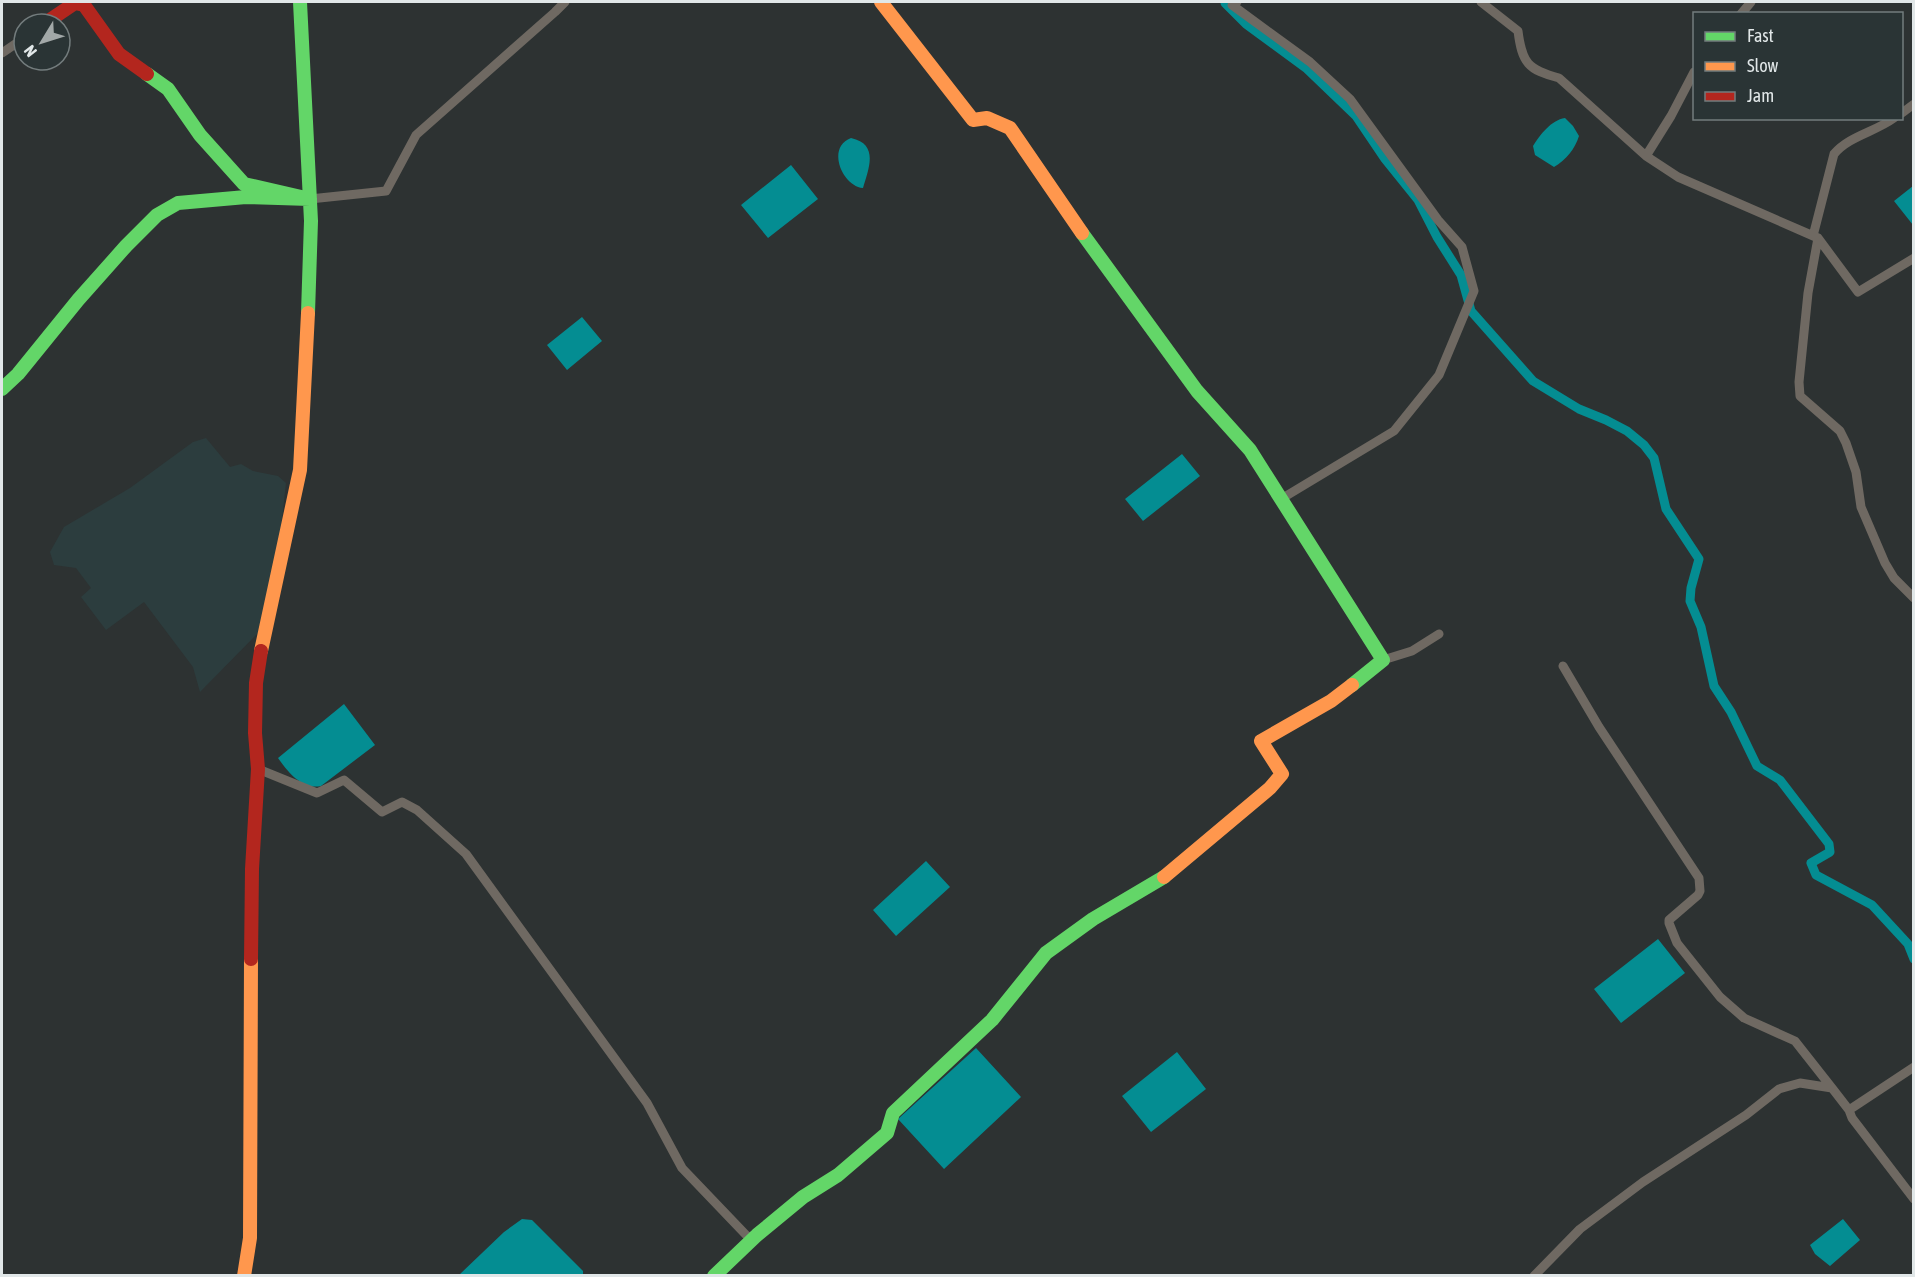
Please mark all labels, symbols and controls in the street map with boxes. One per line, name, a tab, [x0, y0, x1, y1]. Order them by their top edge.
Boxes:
north arrow	[12, 12, 72, 72]
legend	[1693, 12, 1903, 120]
text: Fast	[1747, 25, 1774, 46]
text: N	[20, 42, 40, 61]
text: Slow	[1747, 55, 1778, 76]
text: Jam	[1747, 85, 1774, 106]

